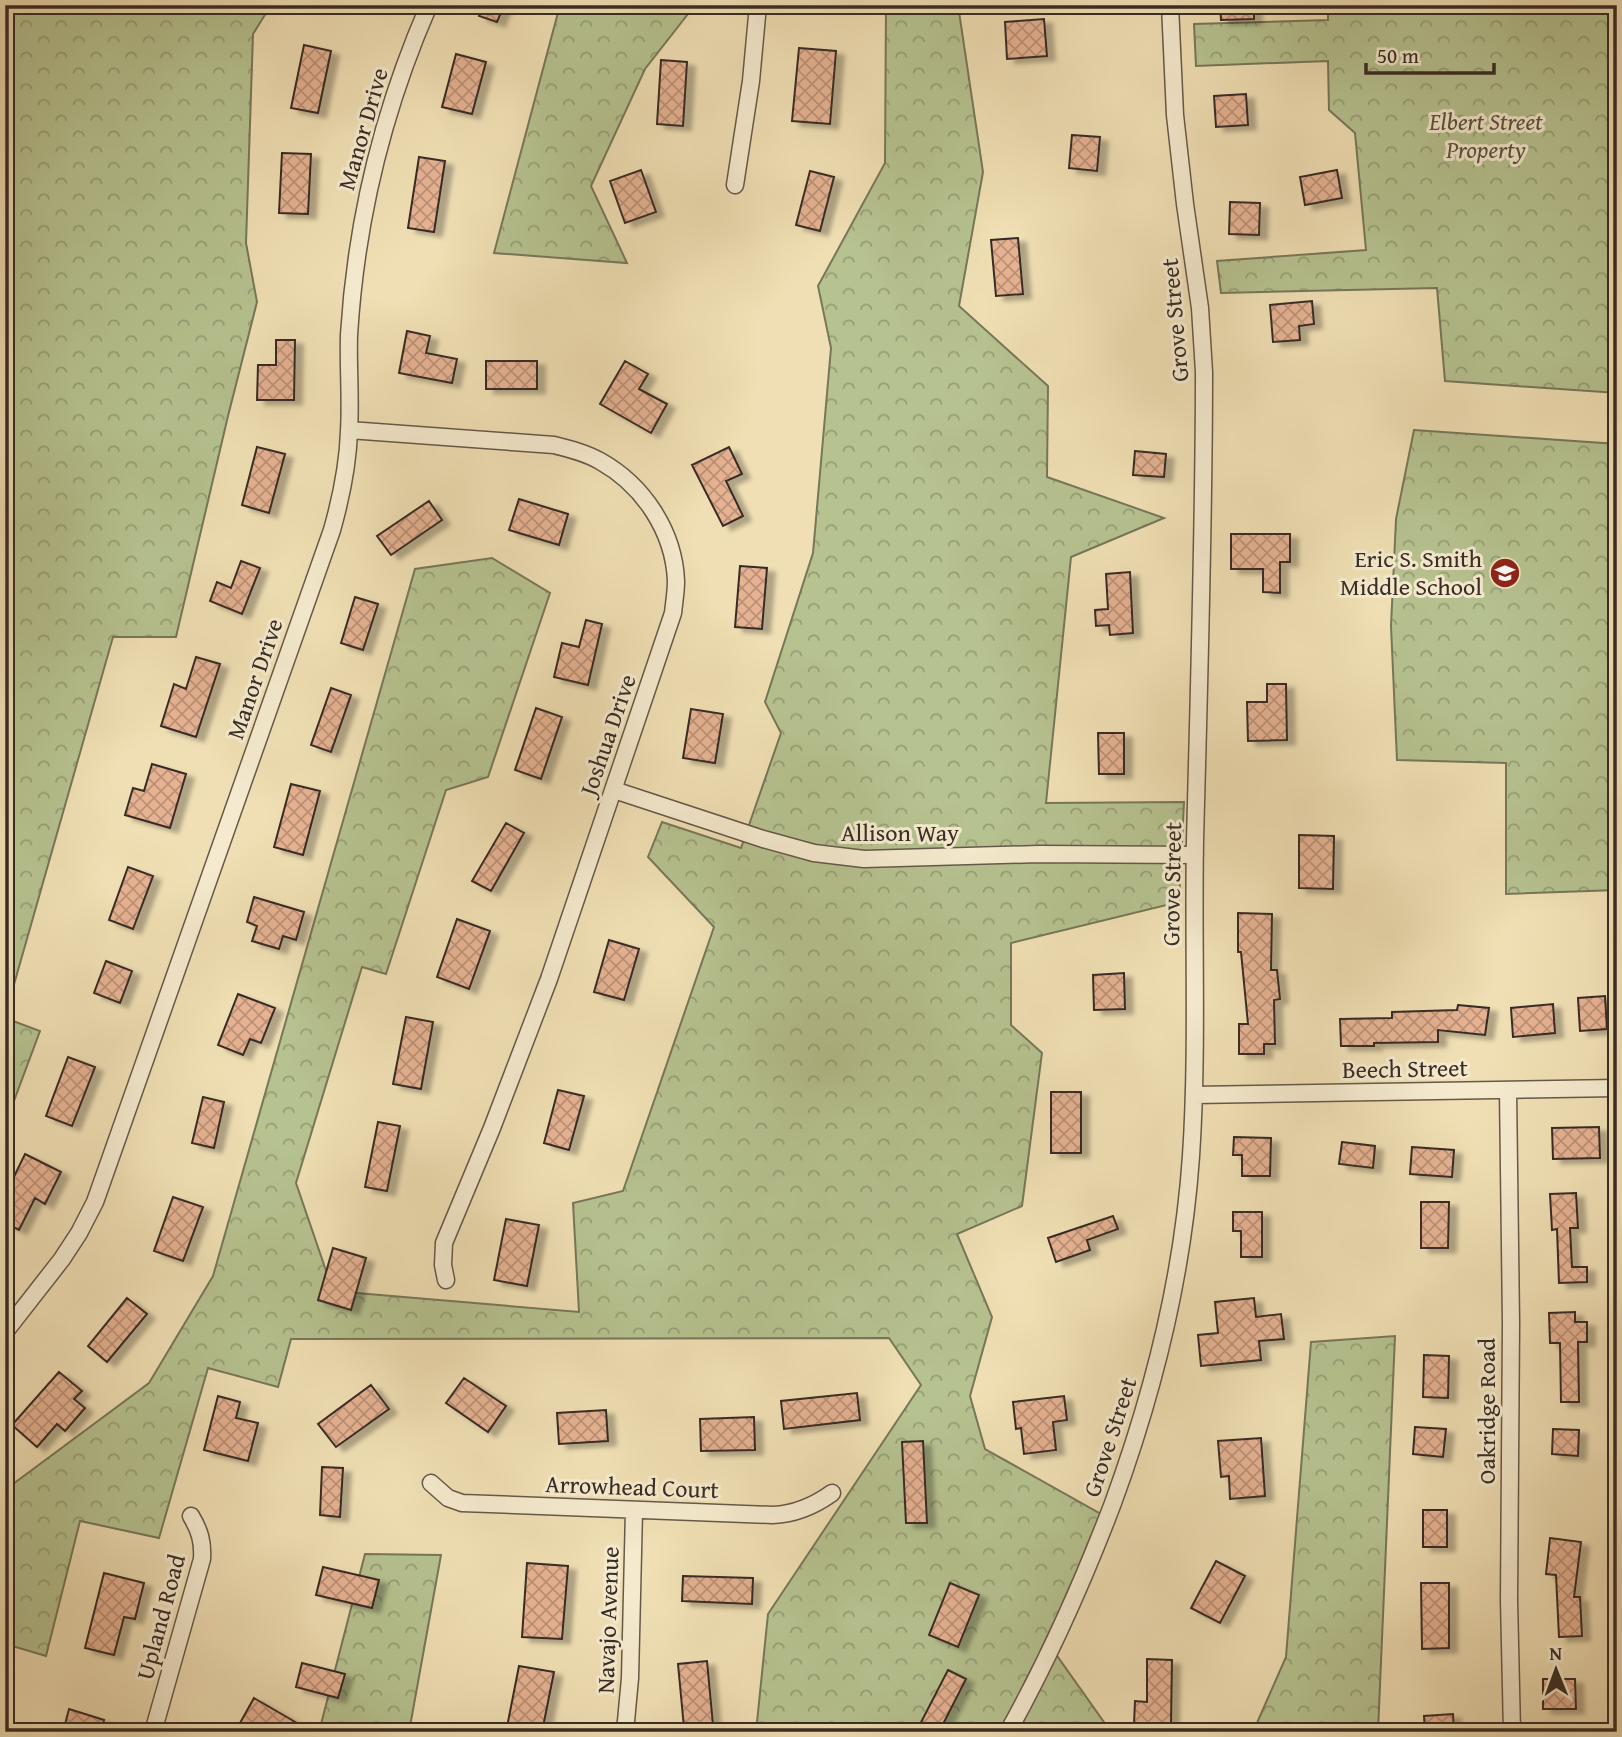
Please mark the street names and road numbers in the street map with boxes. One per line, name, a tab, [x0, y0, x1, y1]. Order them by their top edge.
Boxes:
street label: Manor Drive	[328, 64, 397, 194]
street label: Grove Street	[1152, 256, 1197, 383]
street label: Manor Drive	[218, 614, 292, 744]
street label: Joshua Drive	[569, 669, 645, 803]
street label: Allison Way	[841, 815, 959, 850]
street label: Grove Street	[1153, 821, 1190, 946]
street label: Beech Street	[1342, 1050, 1469, 1087]
street label: Oakridge Road	[1469, 1338, 1504, 1484]
street label: Grove Street	[1074, 1372, 1146, 1501]
street label: Arrowhead Court	[545, 1466, 720, 1507]
street label: Navajo Avenue	[587, 1546, 628, 1694]
street label: Upland Road	[127, 1550, 194, 1684]

